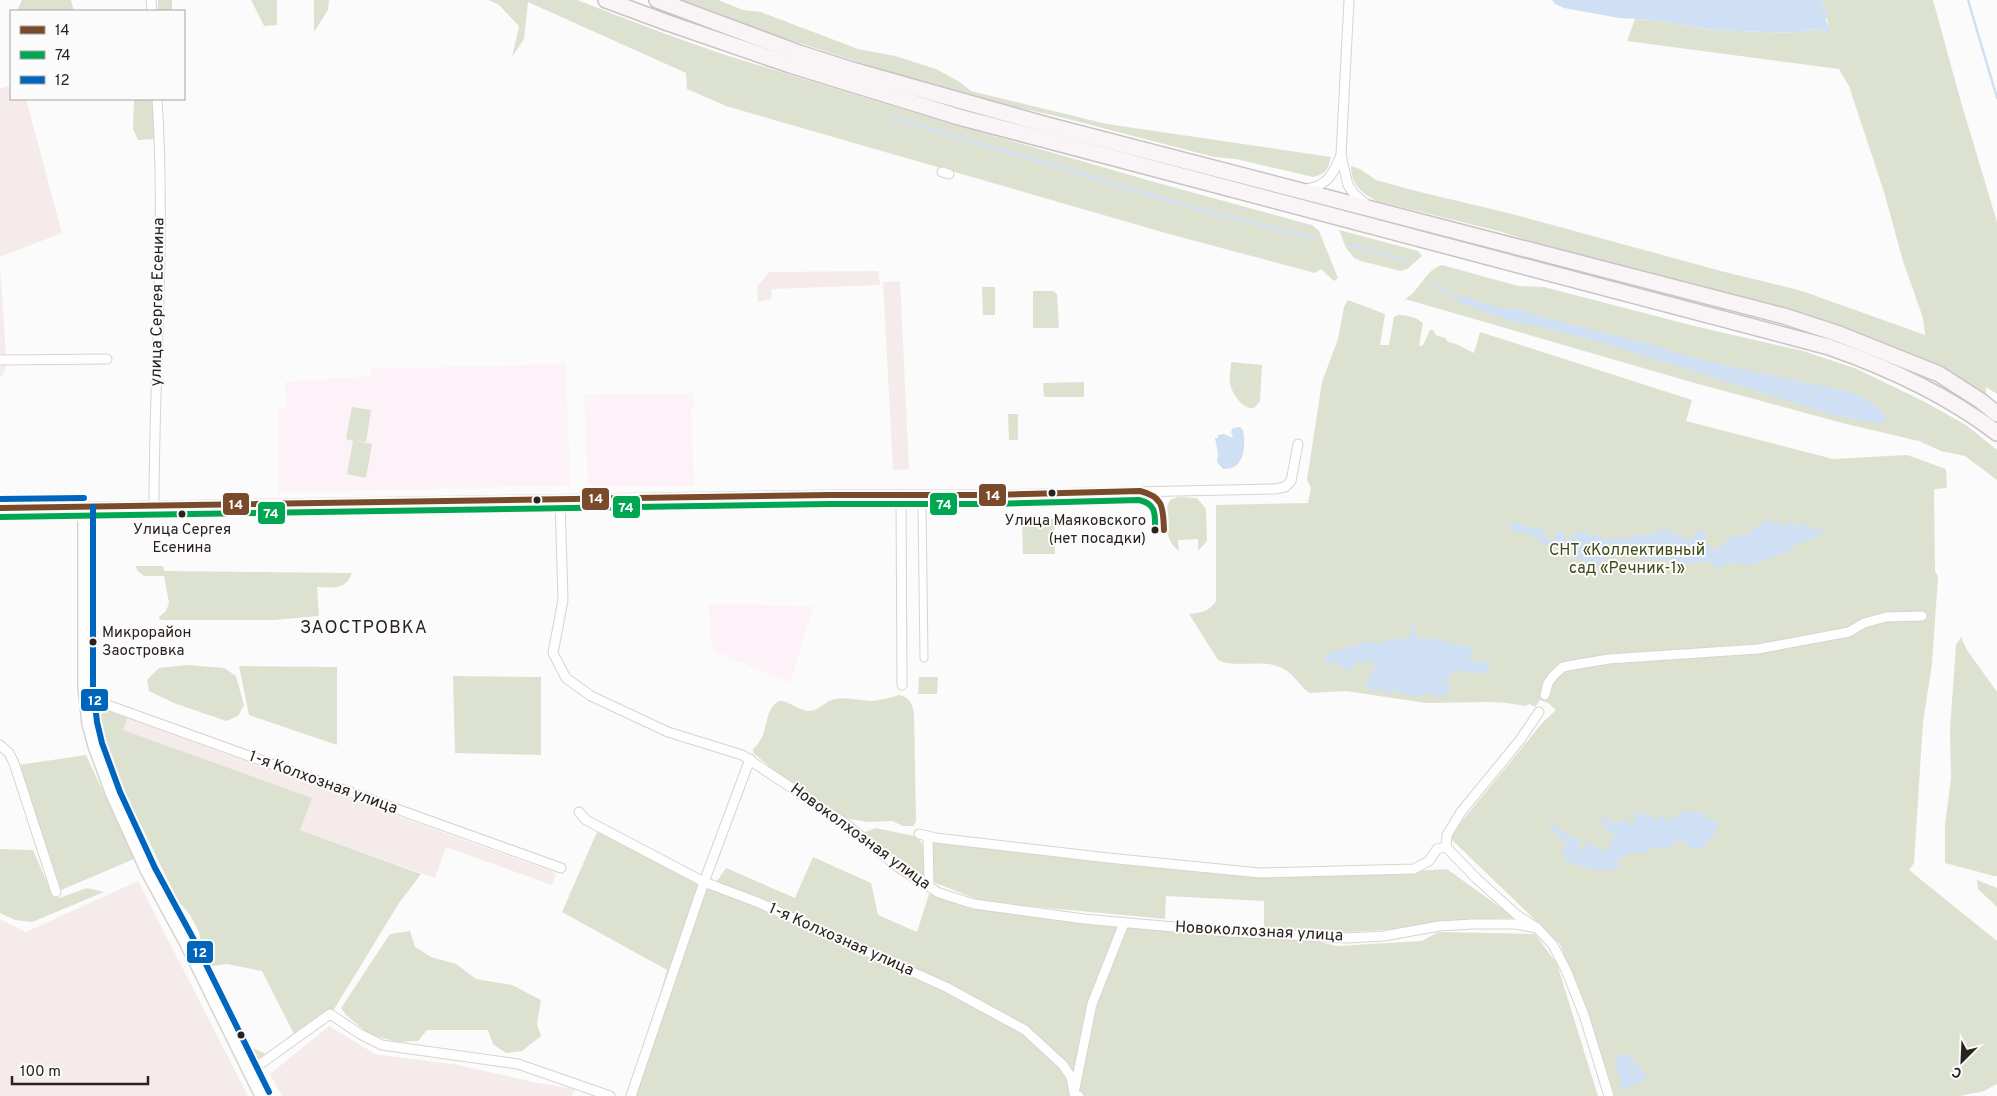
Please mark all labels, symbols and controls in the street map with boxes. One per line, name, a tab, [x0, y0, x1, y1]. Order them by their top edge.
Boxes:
legend	[10, 10, 185, 100]
text: 14	[55, 22, 70, 41]
text: 74	[55, 47, 71, 66]
text: 12	[55, 72, 70, 91]
street label: улица Сергея Есенина	[147, 217, 169, 387]
line badge: 14	[978, 483, 1007, 507]
line badge: 14	[581, 487, 610, 511]
text: 14	[986, 488, 1000, 505]
unlabelled marker	[1047, 488, 1057, 498]
text: 14	[589, 491, 603, 508]
line badge: 14	[222, 492, 250, 516]
line badge: 74	[929, 492, 958, 516]
unlabelled marker	[532, 495, 542, 505]
line badge: 74	[612, 495, 641, 519]
text: 14	[229, 497, 243, 514]
text: 74	[936, 497, 952, 514]
text: 74	[618, 500, 634, 517]
line badge: 74	[257, 501, 286, 525]
text: 74	[263, 506, 279, 523]
marker: Улица Сергея Есенина	[177, 509, 187, 519]
place label: Улица Маяковского (нет посадки)	[1005, 512, 1146, 549]
place label: Улица Сергея Есенина	[133, 521, 231, 558]
marker: Улица Маяковского (нет посадки)	[1150, 525, 1160, 535]
park label: СНТ «Коллективный сад «Речник-1»	[1549, 541, 1705, 579]
district label: ЗАОСТРОВКА	[300, 617, 428, 640]
place label: Микрорайон Заостровка	[102, 624, 191, 661]
marker: Микрорайон Заостровка	[88, 637, 98, 647]
line badge: 12	[80, 688, 109, 712]
text: 12	[88, 693, 102, 710]
street label: 1-я Колхозная улица	[246, 747, 400, 819]
street label: Новоколхозная улица	[786, 779, 934, 895]
street label: 1-я Колхозная улица	[765, 899, 917, 981]
street label: Новоколхозная улица	[1174, 918, 1344, 946]
line badge: 12	[186, 940, 214, 964]
text: 12	[193, 945, 207, 962]
unlabelled marker	[236, 1030, 246, 1040]
north arrow	[1937, 1036, 1987, 1086]
scale bar	[12, 1054, 149, 1086]
text: С	[1950, 1062, 1965, 1081]
text: 100 m	[20, 1063, 61, 1082]

